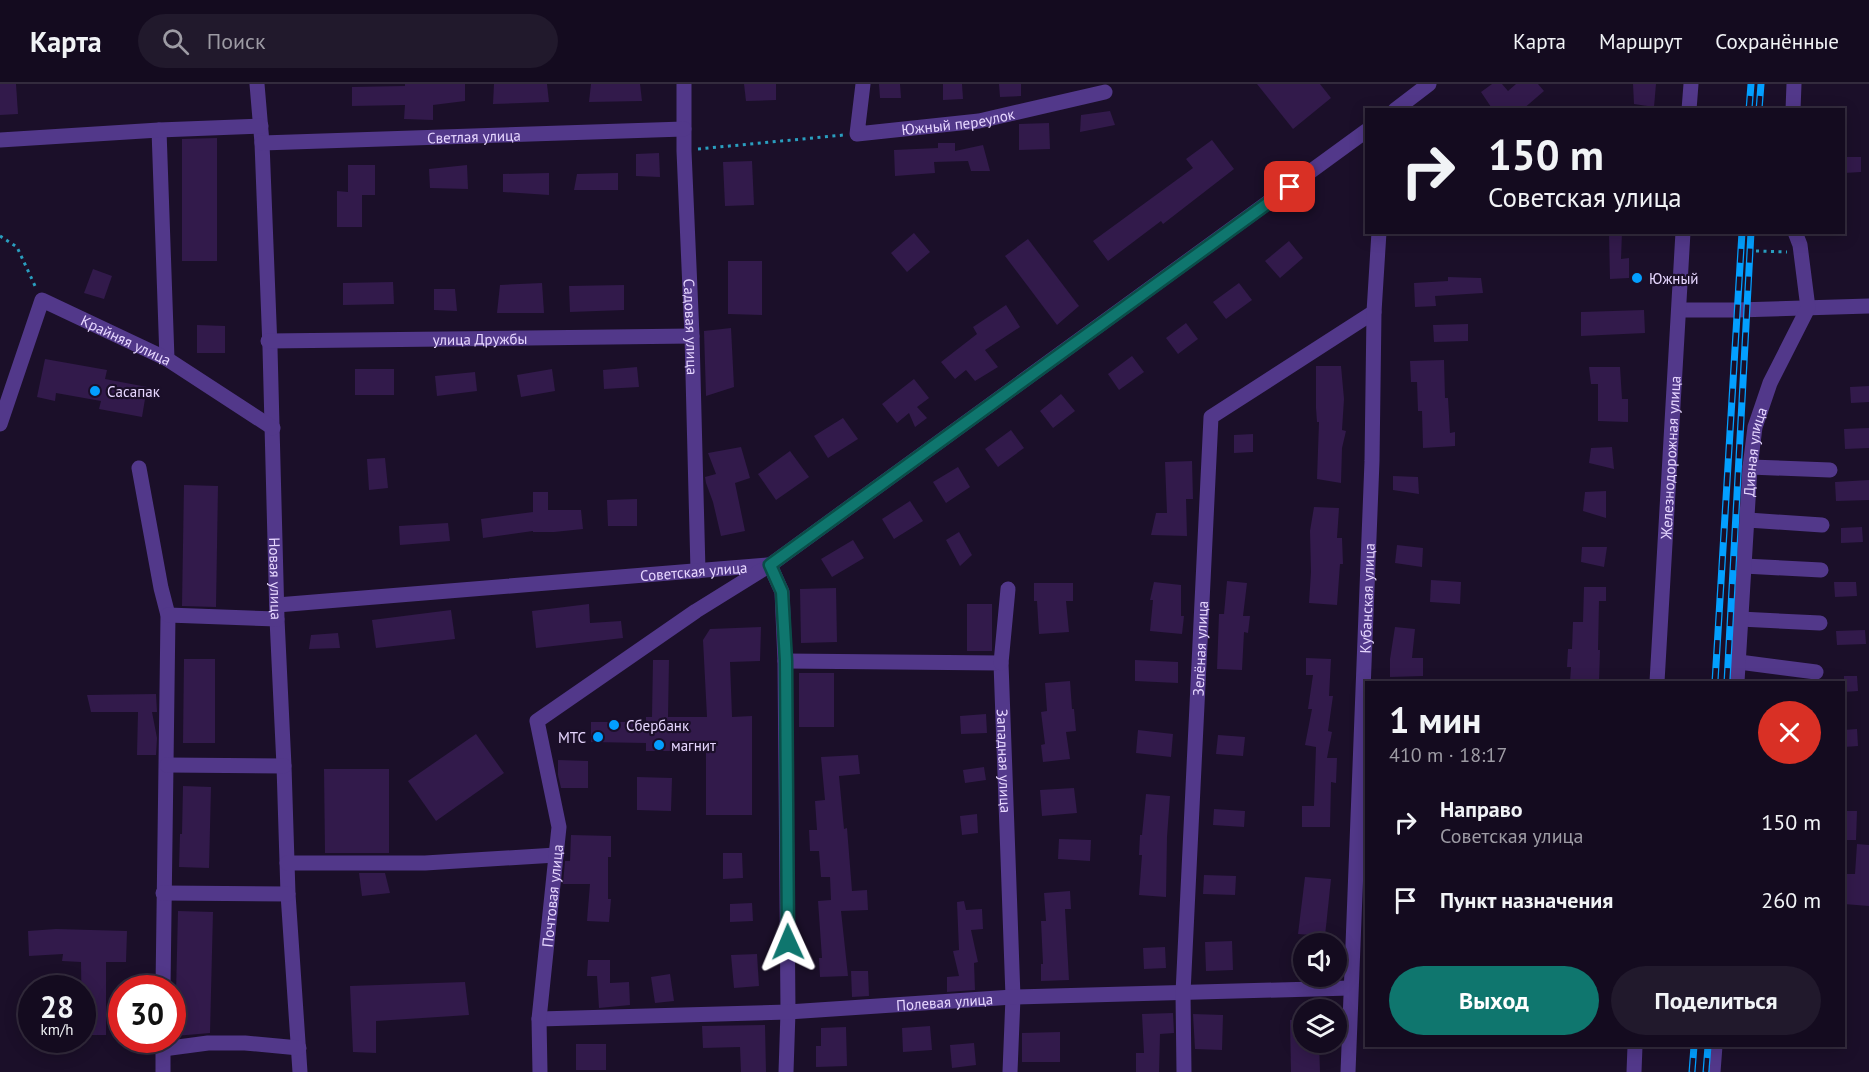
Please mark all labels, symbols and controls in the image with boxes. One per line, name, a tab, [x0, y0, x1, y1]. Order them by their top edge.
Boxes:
search box	[138, 14, 558, 68]
text: Карта	[30, 23, 102, 60]
icon: search	[159, 25, 192, 58]
text: Поиск	[207, 27, 266, 55]
text: Карта	[1513, 28, 1566, 55]
text: Маршрут	[1599, 28, 1682, 55]
text: Сохранённые	[1715, 28, 1839, 55]
street label: Южный переулок	[900, 103, 1017, 139]
street label: Светлая улица	[427, 125, 521, 147]
text: 150 m	[1488, 127, 1604, 182]
icon: right	[1389, 132, 1467, 210]
pin	[1264, 161, 1315, 212]
icon: arrive	[1273, 170, 1306, 203]
text: Советская улица	[1488, 180, 1682, 214]
place label: Южный	[1649, 269, 1698, 288]
marker: Южный	[1630, 271, 1644, 285]
street label: Садовая улица	[680, 278, 702, 375]
street label: Крайняя улица	[78, 310, 174, 369]
street label: улица Дружбы	[433, 328, 527, 349]
street label: Железнодорожная улица	[1656, 375, 1684, 541]
place label: Сасапак	[107, 382, 161, 401]
marker: Сасапак	[88, 384, 102, 398]
street label: Дивная улица	[1739, 404, 1771, 497]
street label: Новая улица	[265, 537, 287, 620]
street label: Кубанская улица	[1355, 543, 1378, 654]
street label: Советская улица	[639, 557, 748, 585]
street label: Зелёная улица	[1188, 600, 1212, 697]
text: 1 мин	[1389, 696, 1481, 743]
button: close	[1758, 701, 1821, 764]
street label: Западная улица	[993, 709, 1016, 813]
place label: Сбербанк	[626, 716, 690, 735]
marker: Сбербанк	[607, 718, 621, 732]
place label: МТС	[558, 728, 586, 747]
marker: МТС	[591, 730, 605, 744]
place label: магнит	[671, 736, 716, 755]
marker: магнит	[652, 738, 666, 752]
text: 410 m · 18:17	[1389, 742, 1507, 768]
text: Направо	[1440, 795, 1523, 823]
icon: right	[1389, 806, 1422, 839]
text: 150 m	[1761, 808, 1821, 836]
text: Советская улица	[1440, 823, 1583, 849]
street label: Почтовая улица	[537, 843, 567, 948]
icon: arrive	[1389, 884, 1422, 917]
text: Пункт назначения	[1440, 886, 1613, 914]
text: 260 m	[1761, 886, 1821, 914]
position arrow	[756, 910, 820, 974]
map controls	[1293, 933, 1347, 1053]
button: sound	[1293, 933, 1347, 987]
button: Выход	[1389, 966, 1599, 1035]
button: Поделиться	[1611, 966, 1821, 1035]
speed limit sign: 30	[108, 975, 186, 1053]
text: 28	[40, 987, 74, 1026]
street label: Полевая улица	[895, 989, 994, 1014]
button: layers	[1293, 999, 1347, 1053]
text: km/h	[41, 1020, 73, 1039]

